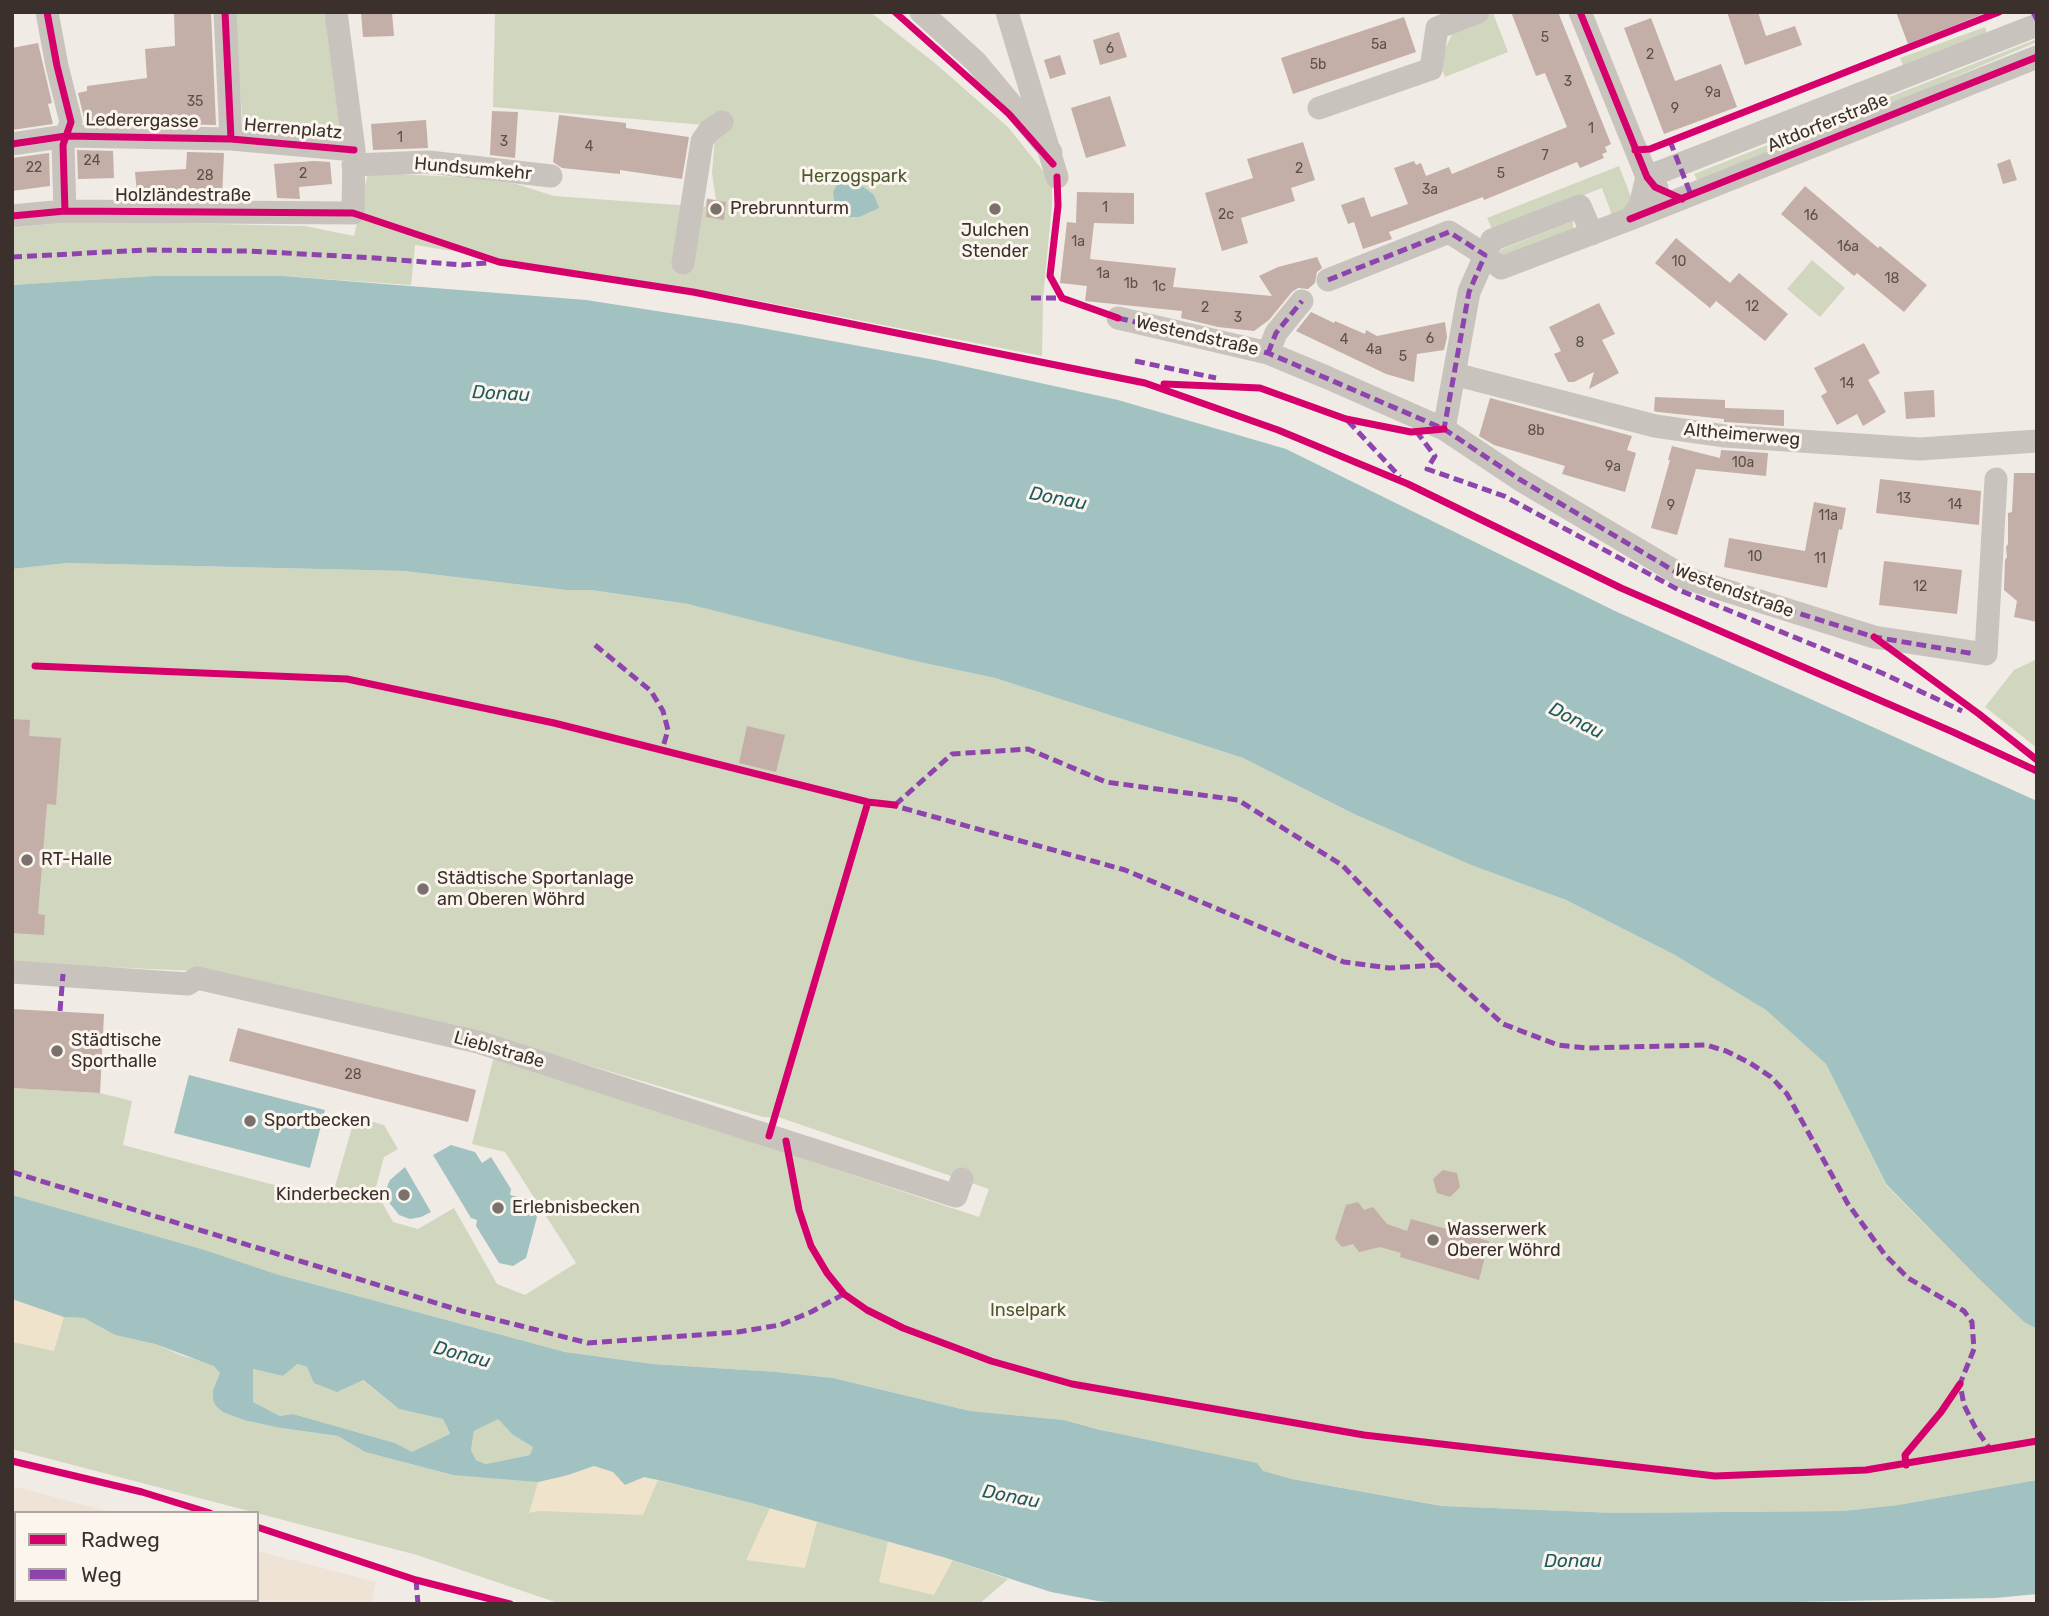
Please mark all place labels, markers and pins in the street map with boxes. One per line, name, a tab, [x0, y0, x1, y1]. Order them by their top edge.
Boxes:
place label: Prebrunnturm	[730, 198, 849, 220]
marker: Prebrunnturm	[708, 201, 724, 217]
marker: Julchen Stender	[987, 201, 1003, 217]
place label: Julchen Stender	[961, 220, 1029, 262]
place label: RT-Halle	[41, 849, 112, 871]
marker: RT-Halle	[19, 852, 35, 868]
place label: Städtische Sportanlage am Oberen Wöhrd	[437, 868, 634, 910]
marker: Städtische Sportanlage am Oberen Wöhrd	[415, 881, 431, 897]
place label: Städtische Sporthalle	[71, 1030, 161, 1072]
marker: Städtische Sporthalle	[49, 1043, 65, 1059]
place label: Sportbecken	[264, 1110, 371, 1132]
marker: Sportbecken	[242, 1113, 258, 1129]
place label: Kinderbecken	[276, 1184, 390, 1206]
marker: Kinderbecken	[396, 1187, 412, 1203]
place label: Erlebnisbecken	[512, 1197, 640, 1219]
marker: Erlebnisbecken	[490, 1200, 506, 1216]
place label: Wasserwerk Oberer Wöhrd	[1447, 1219, 1561, 1262]
marker: Wasserwerk Oberer Wöhrd	[1425, 1232, 1441, 1248]

